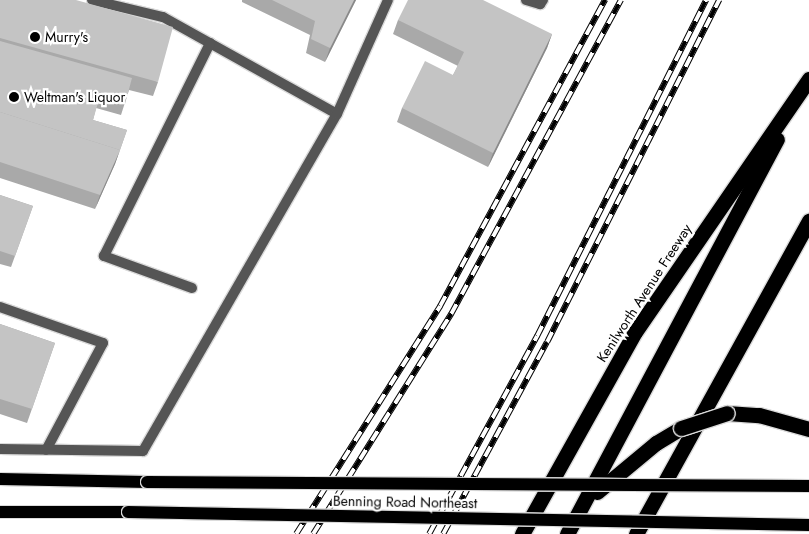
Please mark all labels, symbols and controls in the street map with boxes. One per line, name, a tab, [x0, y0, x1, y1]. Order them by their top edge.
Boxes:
place label: Murry's	[45, 29, 88, 45]
marker: Murry's	[29, 31, 41, 43]
place label: Weltman's Liquor	[24, 89, 125, 105]
marker: Weltman's Liquor	[8, 91, 20, 103]
street label: Kenilworth Avenue Freeway	[593, 221, 695, 365]
street label: Benning Road Northeast	[333, 492, 477, 512]

